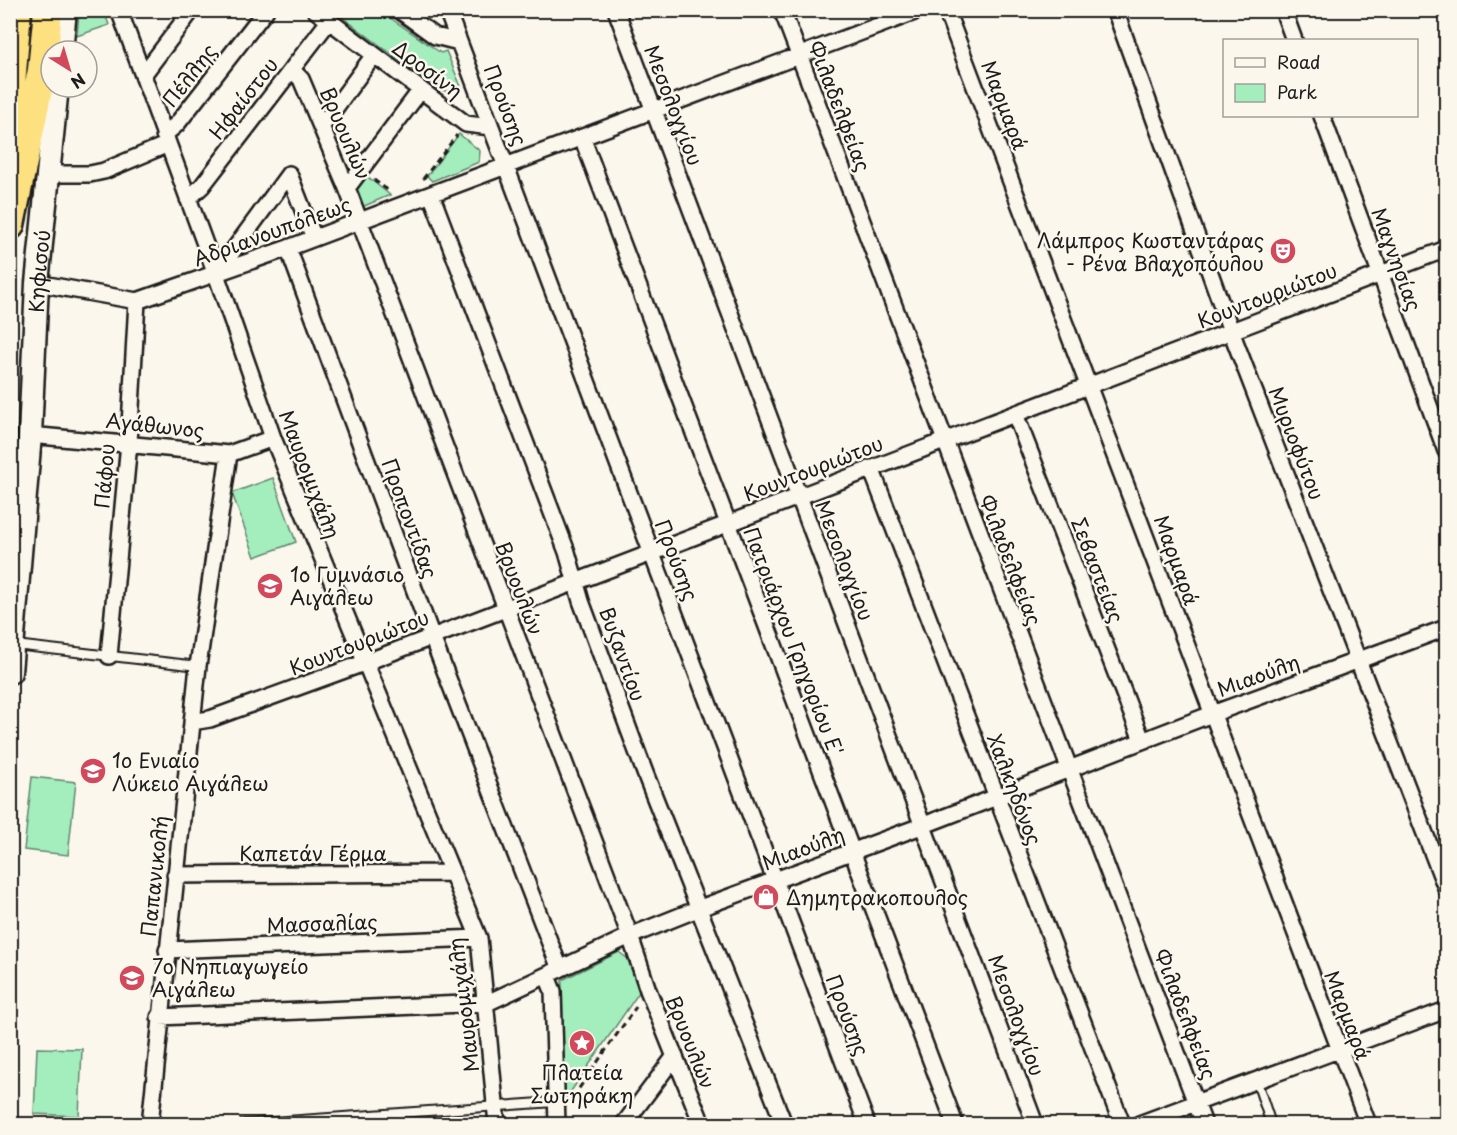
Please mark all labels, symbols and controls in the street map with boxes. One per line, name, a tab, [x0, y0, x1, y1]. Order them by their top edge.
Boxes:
street label: Δροσίνη	[387, 33, 469, 105]
street label: Φιλαδελφείας	[801, 36, 879, 176]
street label: Πέλλης	[155, 37, 223, 113]
north arrow	[39, 39, 99, 99]
legend	[1223, 39, 1418, 117]
street label: Μεσολογγίου	[637, 40, 711, 170]
text: Road	[1277, 48, 1321, 75]
street label: Ηφαίστου	[201, 51, 285, 145]
street label: Μαρμαρά	[974, 56, 1036, 154]
street label: Προύσης	[477, 60, 535, 150]
text: N	[66, 68, 91, 95]
text: Park	[1277, 78, 1317, 105]
street label: Βρυουλών	[313, 82, 379, 184]
street label: Αδριανουπόλεως	[189, 189, 355, 273]
street label: Μαγνησίας	[1364, 203, 1430, 315]
place label: Λάμπρος Κωσταντάρας - Ρένα Βλαχοπόυλου	[1037, 225, 1264, 278]
street label: Κηφισού	[21, 228, 57, 313]
theatre icon: Λάμπρος Κωσταντάρας - Ρένα Βλαχοπόυλου	[1268, 236, 1298, 266]
street label: Κουντουριώτου	[1193, 255, 1341, 335]
street label: Μυριοφύτου	[1262, 382, 1332, 504]
street label: Αγάθωνος	[104, 405, 206, 445]
street label: Μαυρομιχάλη	[272, 405, 348, 543]
street label: Κουντουριώτου	[739, 428, 887, 508]
street label: Πάφου	[86, 442, 122, 510]
street label: Προποντίδας	[374, 454, 446, 582]
street label: Φιλαδελφείας	[972, 490, 1050, 630]
street label: Μεσολογγίου	[808, 495, 882, 625]
street label: Μαρμαρά	[1147, 511, 1207, 609]
street label: Σεβαστείας	[1064, 513, 1132, 627]
street label: Προύσης	[648, 515, 706, 605]
street label: Πατριάρχου Γρηγορίου Ε'	[736, 522, 852, 760]
street label: Βρυουλών	[488, 537, 552, 639]
place label: 1ο Γυμνάσιο Αιγάλεω	[290, 559, 404, 612]
school or university icon: 1ο Γυμνάσιο Αιγάλεω	[255, 571, 285, 601]
street label: Κουντουριώτου	[285, 602, 433, 682]
street label: Βυζαντίου	[592, 603, 654, 705]
street label: Μιαούλη	[1213, 646, 1303, 704]
street label: Χαλκηδόνος	[980, 729, 1050, 849]
place label: 1ο Ενιαίο Λύκειο Αιγάλεω	[112, 745, 269, 798]
school or university icon: 1ο Ενιαίο Λύκειο Αιγάλεω	[78, 756, 108, 786]
street label: Παπανικολή	[133, 814, 175, 938]
street label: Μιαούλη	[758, 819, 848, 877]
street label: Καπετάν Γέρμα	[239, 838, 387, 868]
shop icon: Δημητρακοπουλος	[751, 882, 781, 912]
place label: Δημητρακοπουλος	[786, 882, 968, 912]
street label: Μασσαλίας	[266, 906, 378, 940]
street label: Μαυρομιχάλη	[440, 936, 486, 1074]
street label: Φιλαδελφείας	[1147, 944, 1225, 1084]
street label: Μεσολογγίου	[981, 950, 1053, 1080]
place label: 7ο Νηπιαγωγείο Αιγάλεω	[152, 951, 309, 1004]
school or university icon: 7ο Νηπιαγωγείο Αιγάλεω	[117, 963, 147, 993]
street label: Μαρμαρά	[1317, 966, 1379, 1064]
street label: Προύσης	[819, 970, 877, 1060]
street label: Βρυουλών	[659, 991, 723, 1093]
place icon: Πλατεία Σωτηράκη	[567, 1028, 597, 1058]
place label: Πλατεία Σωτηράκη	[531, 1057, 633, 1110]

